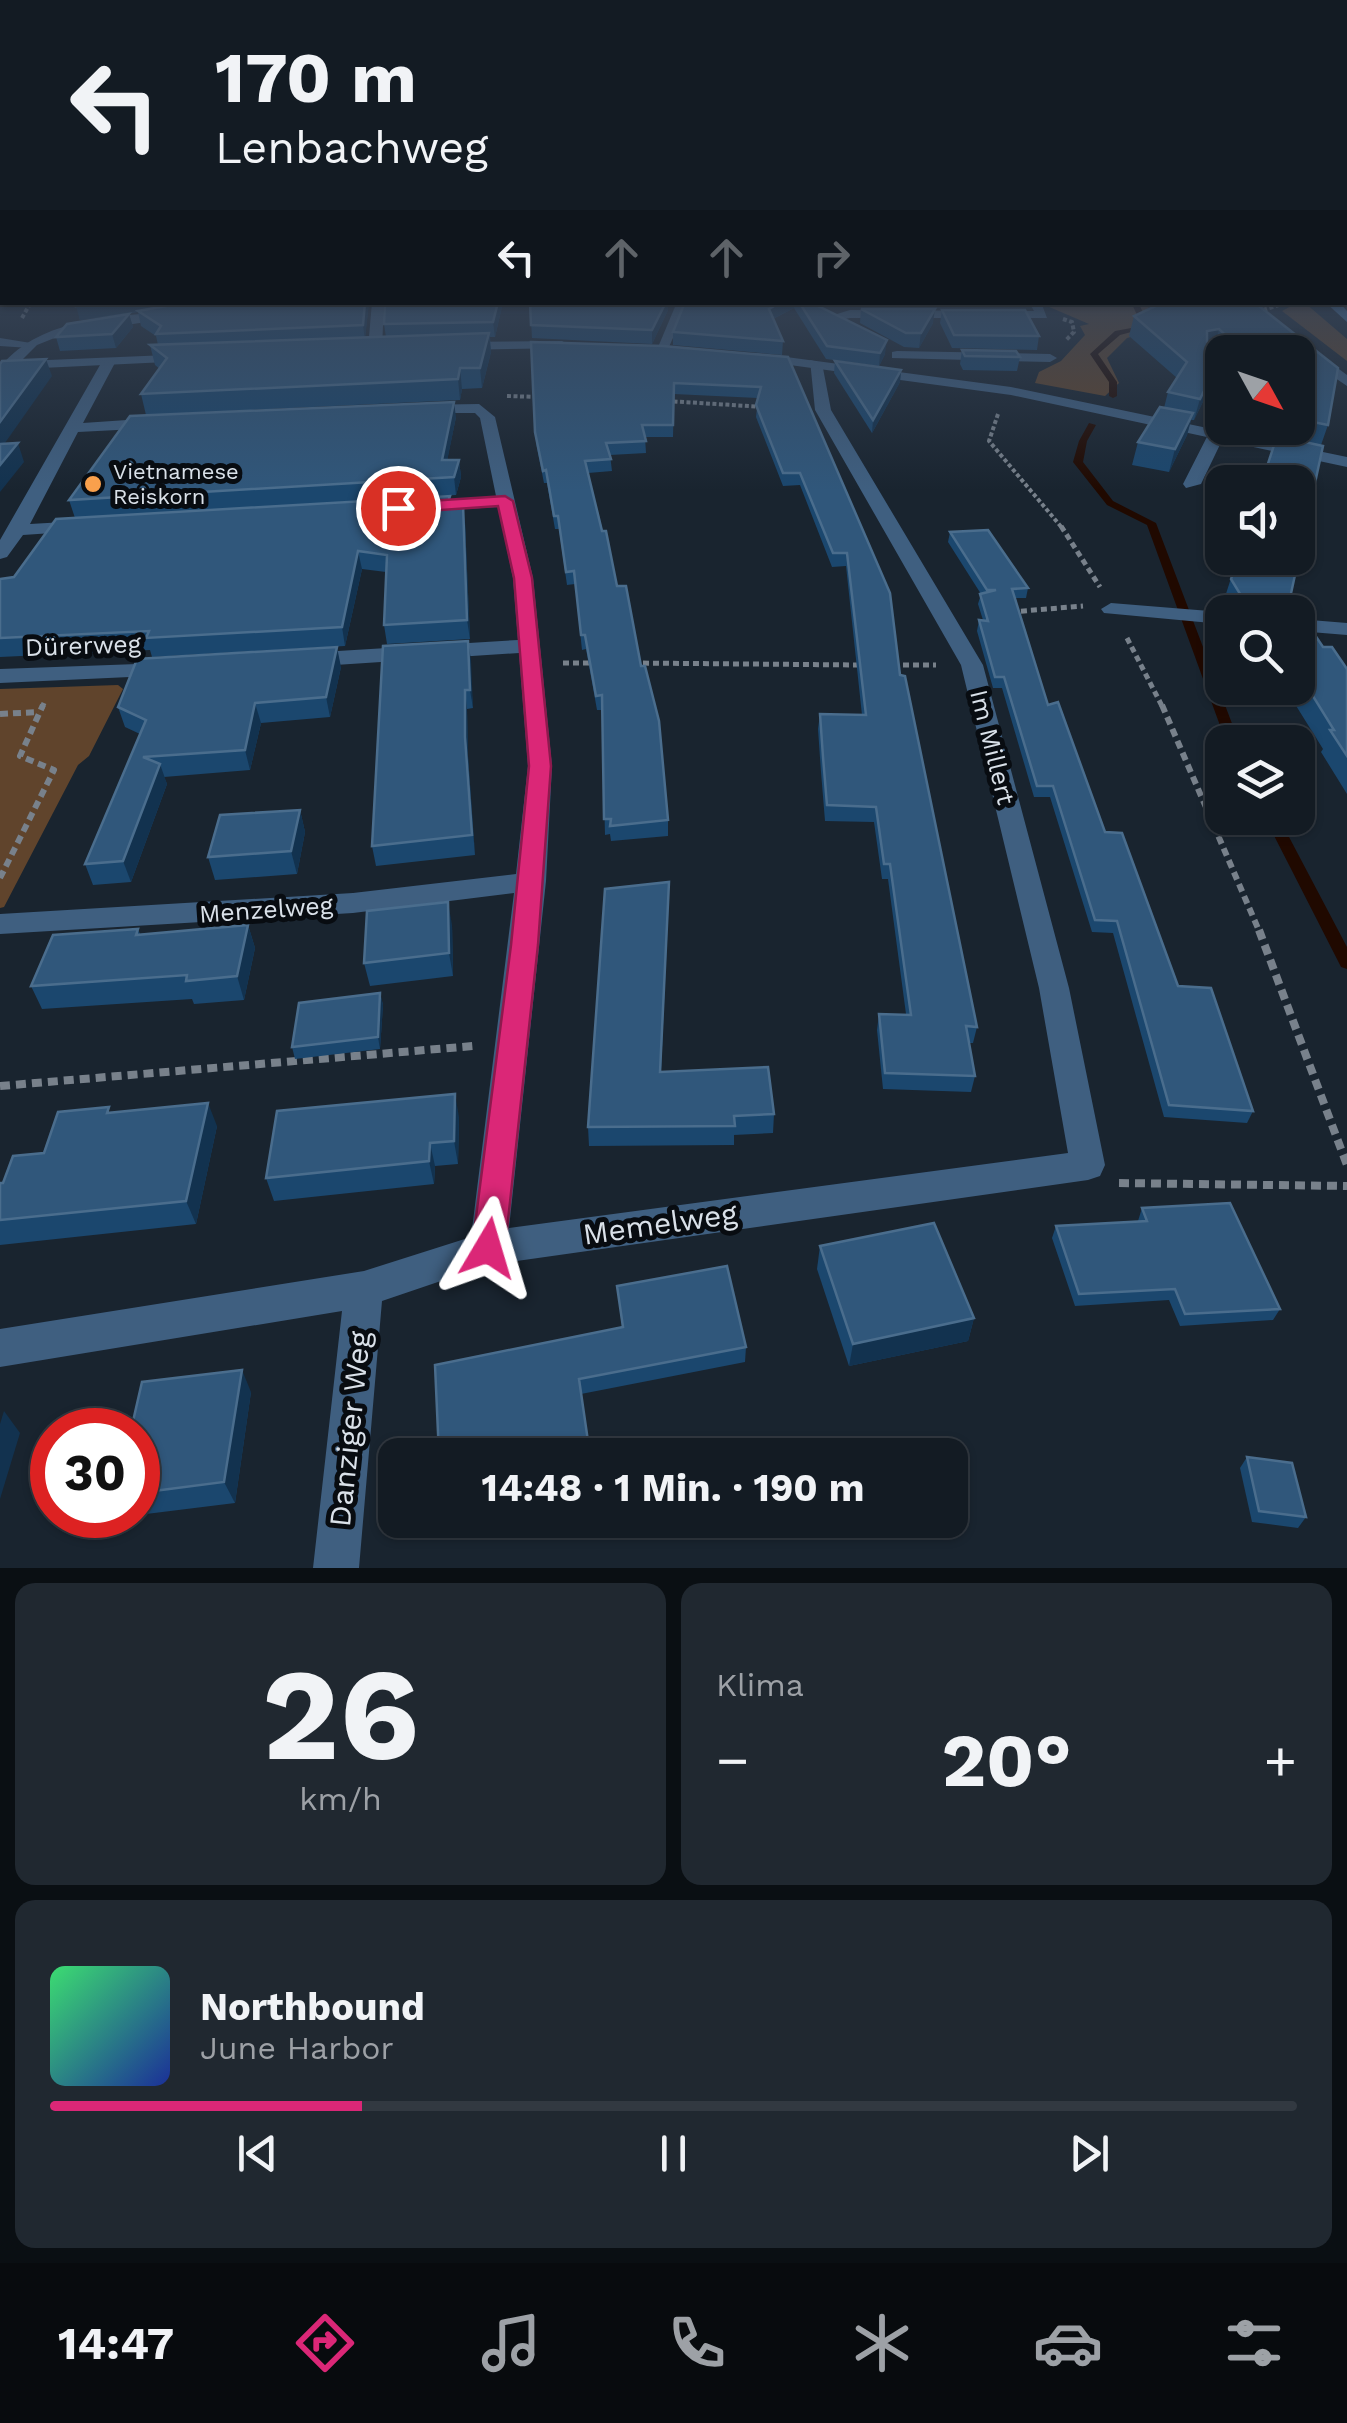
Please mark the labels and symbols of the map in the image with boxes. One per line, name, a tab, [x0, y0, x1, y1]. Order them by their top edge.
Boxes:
north arrow	[1205, 335, 1315, 445]
place label: Vietnamese Reiskorn	[113, 459, 239, 509]
pin	[356, 466, 441, 551]
marker: Vietnamese Reiskorn	[82, 473, 104, 495]
street label: Dürerweg	[24, 629, 142, 662]
street label: Im Millert	[964, 687, 1021, 808]
street label: Menzelweg	[198, 890, 335, 929]
street label: Memelweg	[581, 1195, 739, 1252]
position arrow	[436, 1196, 540, 1300]
street label: Danziger Weg	[322, 1329, 377, 1529]
speed limit sign: 30	[30, 1408, 160, 1538]

